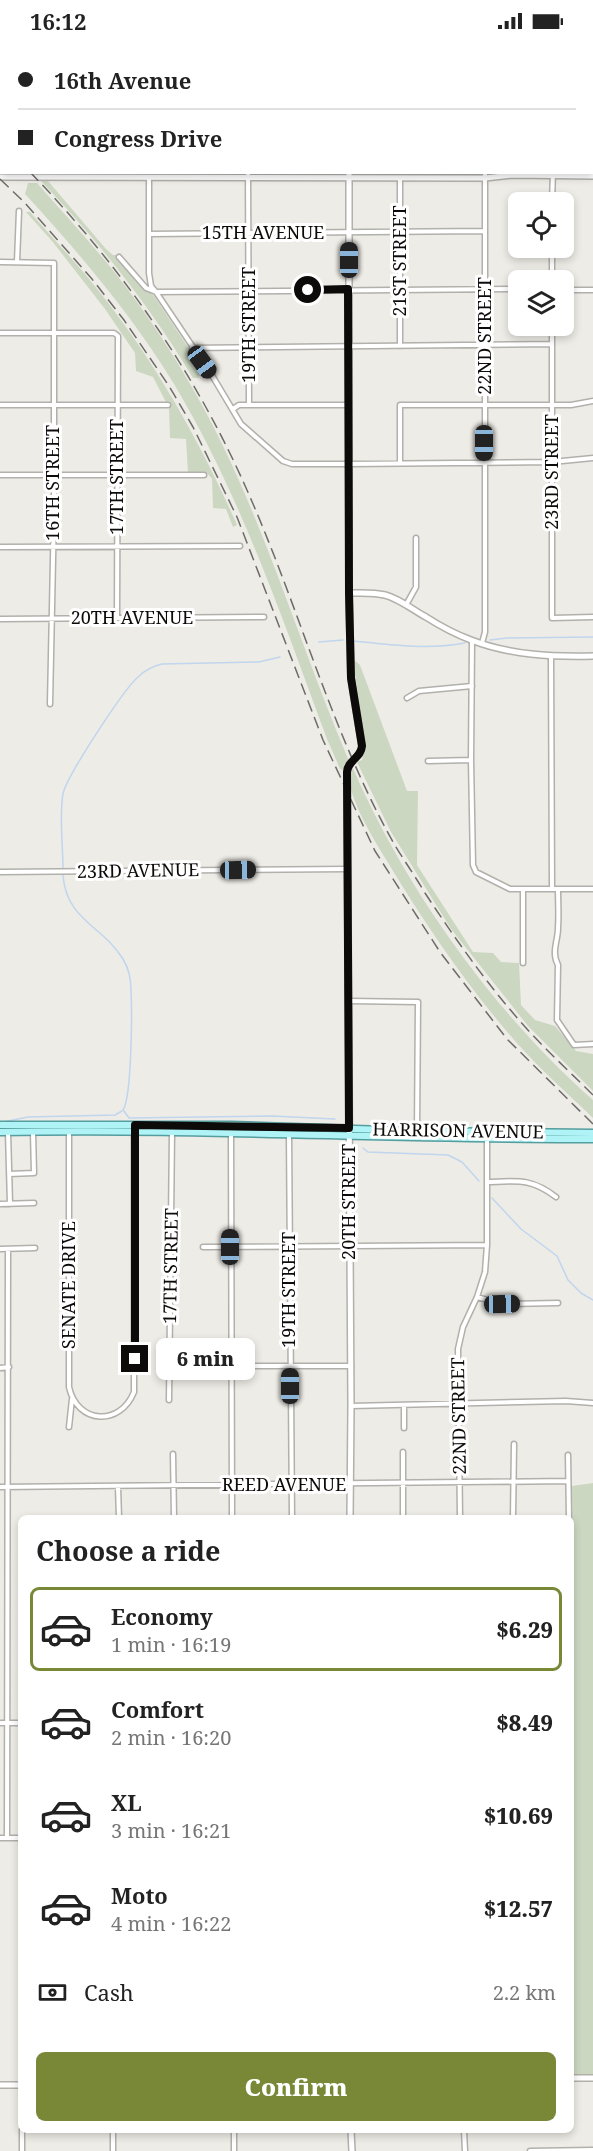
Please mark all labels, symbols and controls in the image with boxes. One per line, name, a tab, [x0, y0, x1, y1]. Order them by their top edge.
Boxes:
text: 16:12	[30, 6, 86, 36]
text: 16th Avenue	[54, 65, 191, 95]
text: Congress Drive	[54, 123, 222, 153]
map controls	[508, 192, 574, 336]
button: locate	[508, 192, 574, 258]
street label: 21ST STREET	[387, 205, 411, 317]
street label: 15TH AVENUE	[202, 220, 324, 244]
car	[340, 242, 358, 278]
street label: 19TH STREET	[236, 267, 260, 383]
button: layers	[508, 270, 574, 336]
route start	[294, 276, 321, 303]
street label: 22ND STREET	[472, 277, 496, 395]
car	[184, 342, 220, 382]
street label: 23RD STREET	[539, 414, 563, 530]
street label: 17TH STREET	[104, 419, 128, 535]
street label: 16TH STREET	[40, 425, 64, 541]
car	[475, 425, 493, 461]
street label: 20TH AVENUE	[71, 605, 193, 629]
street label: 23RD AVENUE	[77, 857, 199, 883]
car	[220, 861, 256, 879]
street label: HARRISON AVENUE	[372, 1117, 544, 1143]
street label: 20TH STREET	[336, 1144, 360, 1260]
street label: 17TH STREET	[157, 1208, 183, 1324]
street label: SENATE DRIVE	[56, 1221, 80, 1349]
car	[221, 1229, 239, 1265]
street label: 19TH STREET	[276, 1232, 300, 1348]
car	[484, 1295, 520, 1313]
callout: 6 min	[156, 1338, 255, 1380]
route end	[121, 1345, 148, 1372]
text: 6 min	[177, 1345, 234, 1372]
street label: 22ND STREET	[445, 1357, 471, 1475]
car	[281, 1368, 299, 1404]
street label: REED AVENUE	[222, 1472, 346, 1496]
text: Choose a ride	[36, 1532, 221, 1569]
text: Economy	[111, 1601, 213, 1631]
icon: car	[39, 1602, 93, 1656]
text: $6.29	[496, 1614, 553, 1644]
text: 1 min · 16:19	[111, 1631, 231, 1658]
text: Comfort	[111, 1694, 204, 1724]
icon: car	[39, 1695, 93, 1749]
text: $8.49	[496, 1707, 553, 1737]
text: 2 min · 16:20	[111, 1724, 231, 1751]
text: XL	[111, 1787, 142, 1817]
icon: car	[39, 1788, 93, 1842]
text: $10.69	[484, 1800, 553, 1830]
text: 3 min · 16:21	[111, 1817, 231, 1844]
text: Moto	[111, 1880, 168, 1910]
icon: car	[39, 1881, 93, 1935]
text: $12.57	[484, 1893, 553, 1923]
text: 4 min · 16:22	[111, 1910, 231, 1937]
icon: cash	[36, 1976, 69, 2009]
text: Cash	[84, 1977, 134, 2007]
text: 2.2 km	[493, 1979, 556, 2006]
button: Confirm	[36, 2052, 556, 2121]

